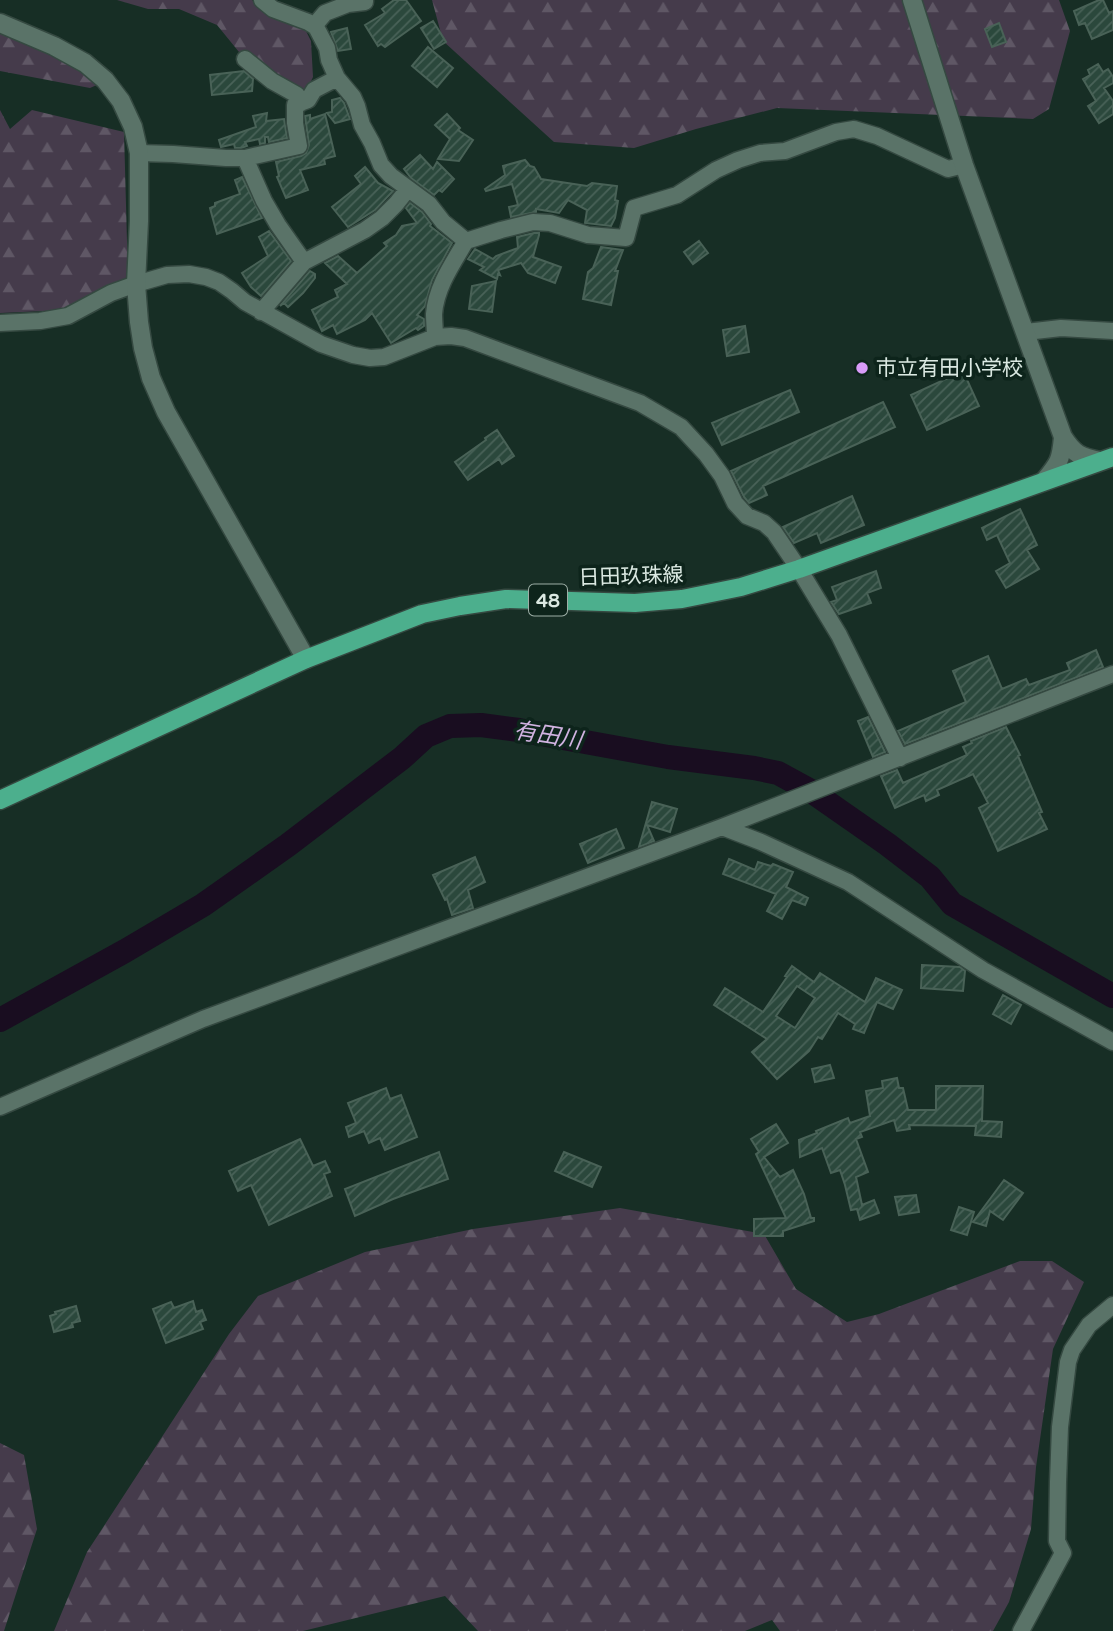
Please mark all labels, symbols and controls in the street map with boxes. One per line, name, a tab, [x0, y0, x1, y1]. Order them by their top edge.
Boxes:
place label: 市立有田小学校	[876, 356, 1023, 381]
marker: 市立有田小学校	[854, 360, 870, 376]
street label: 日田玖珠線	[578, 562, 684, 591]
road number: 48	[529, 584, 567, 615]
water label: 有田川	[512, 717, 587, 756]

